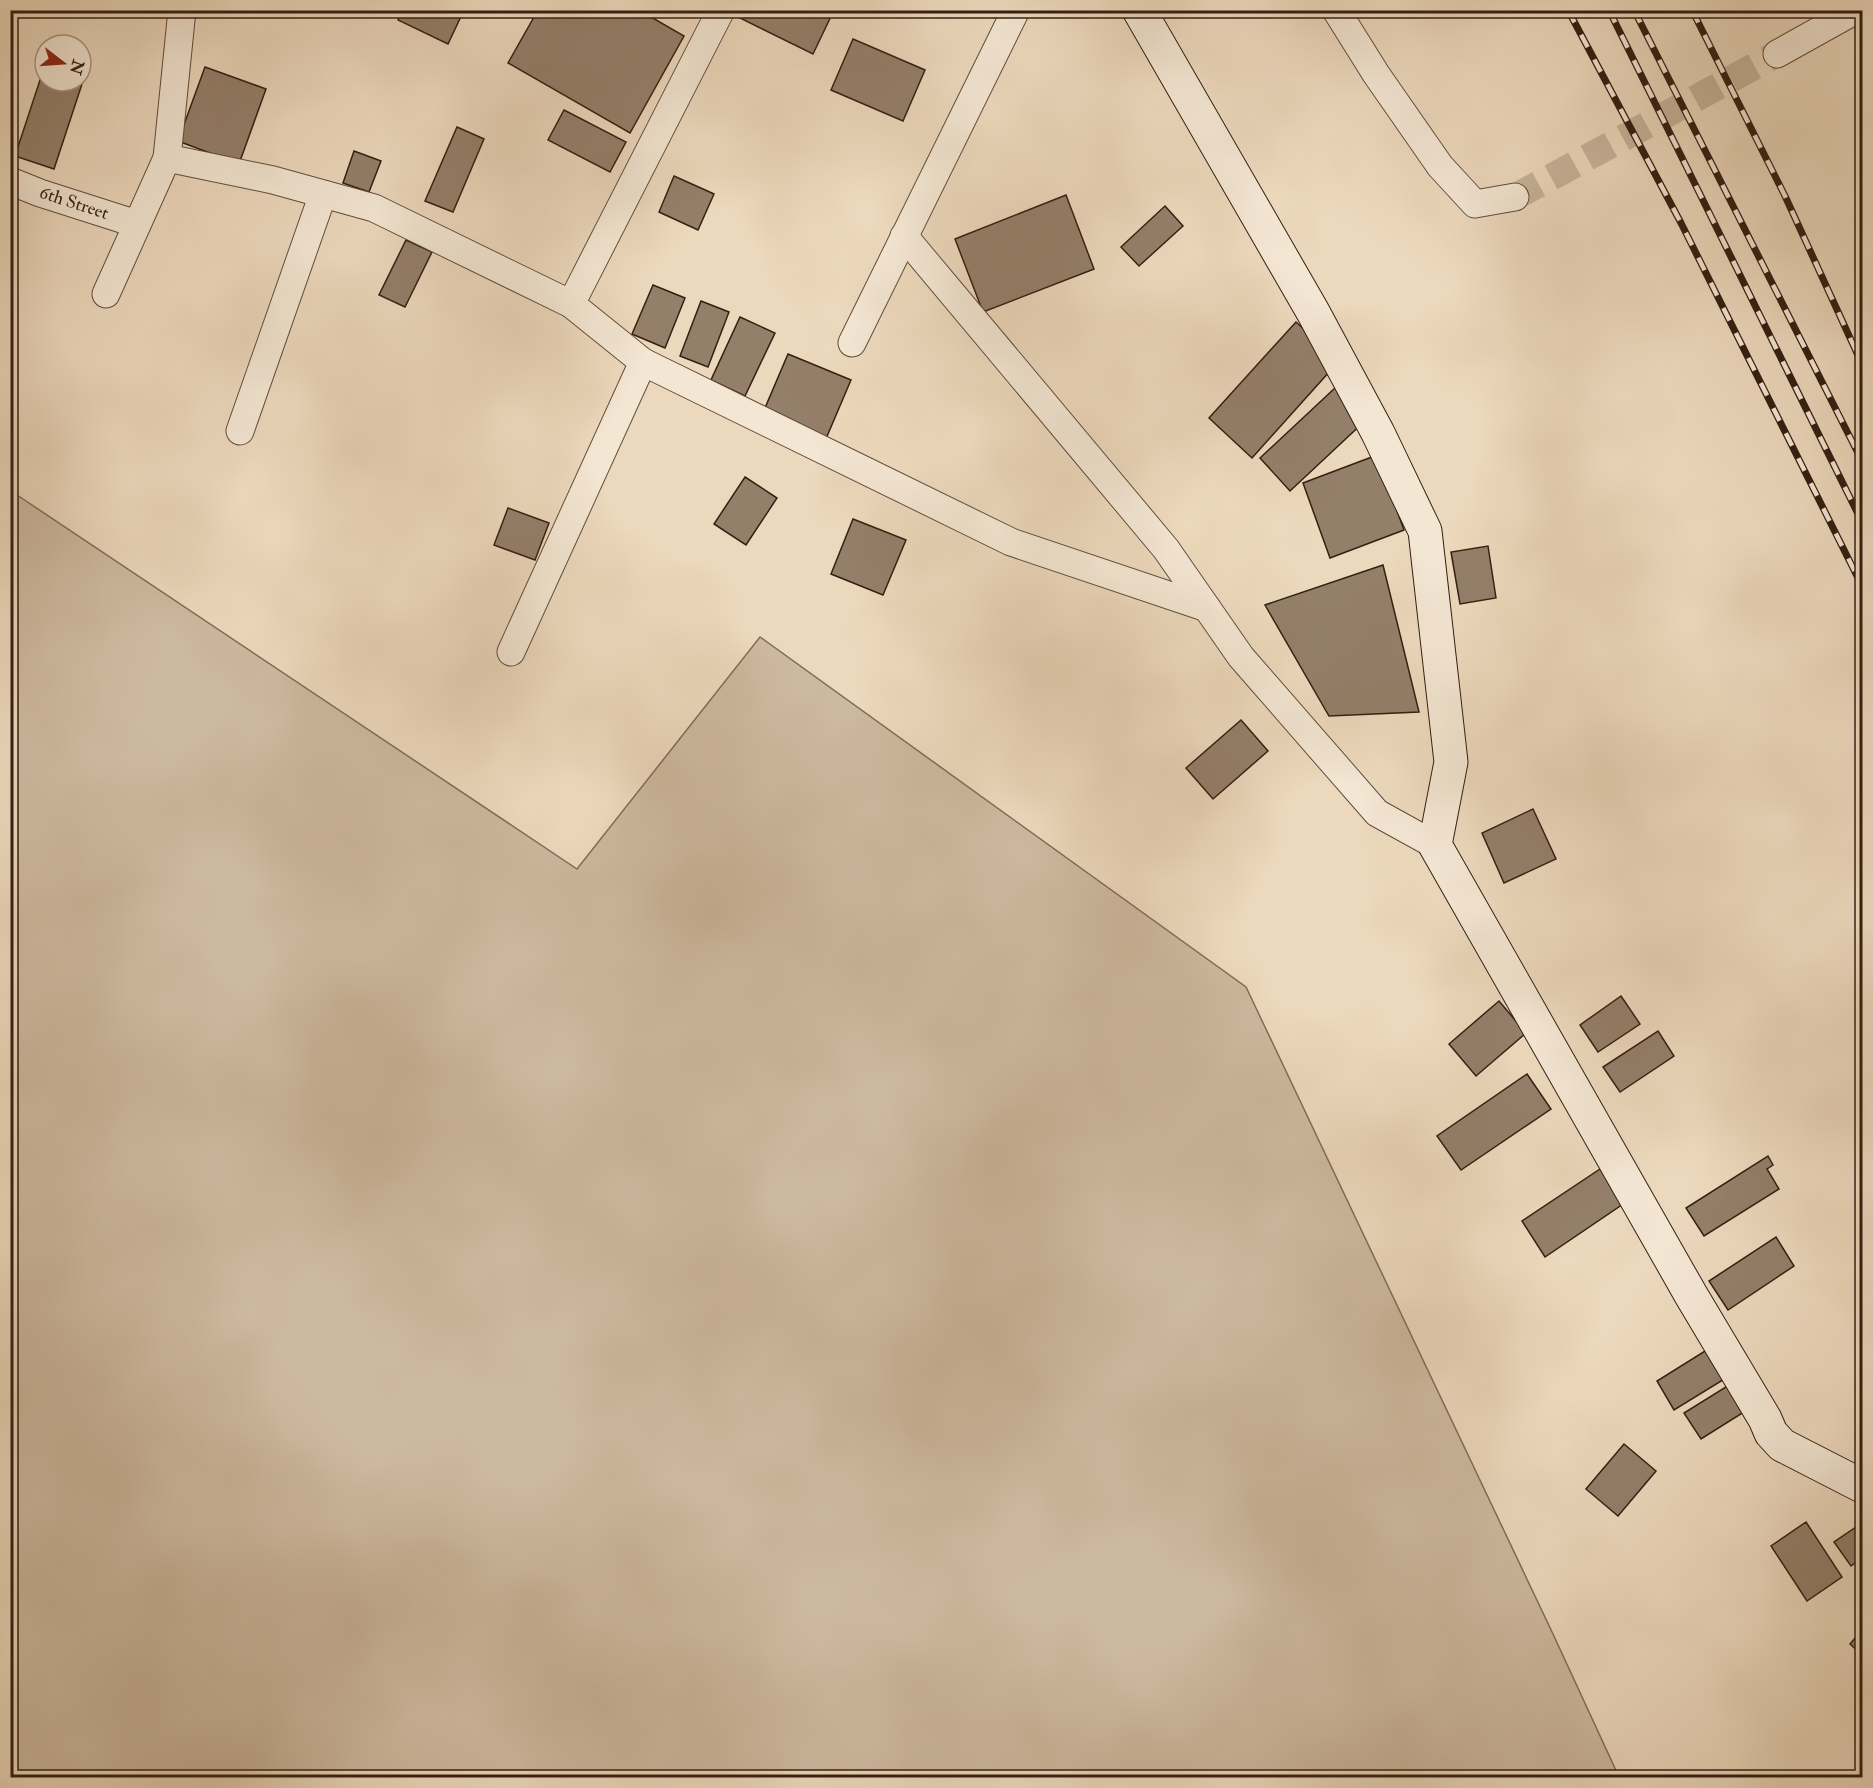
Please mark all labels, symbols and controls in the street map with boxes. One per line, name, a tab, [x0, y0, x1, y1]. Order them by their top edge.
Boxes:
north arrow	[33, 33, 93, 93]
text: N	[65, 56, 88, 78]
street label: 6th Street	[36, 181, 112, 225]

